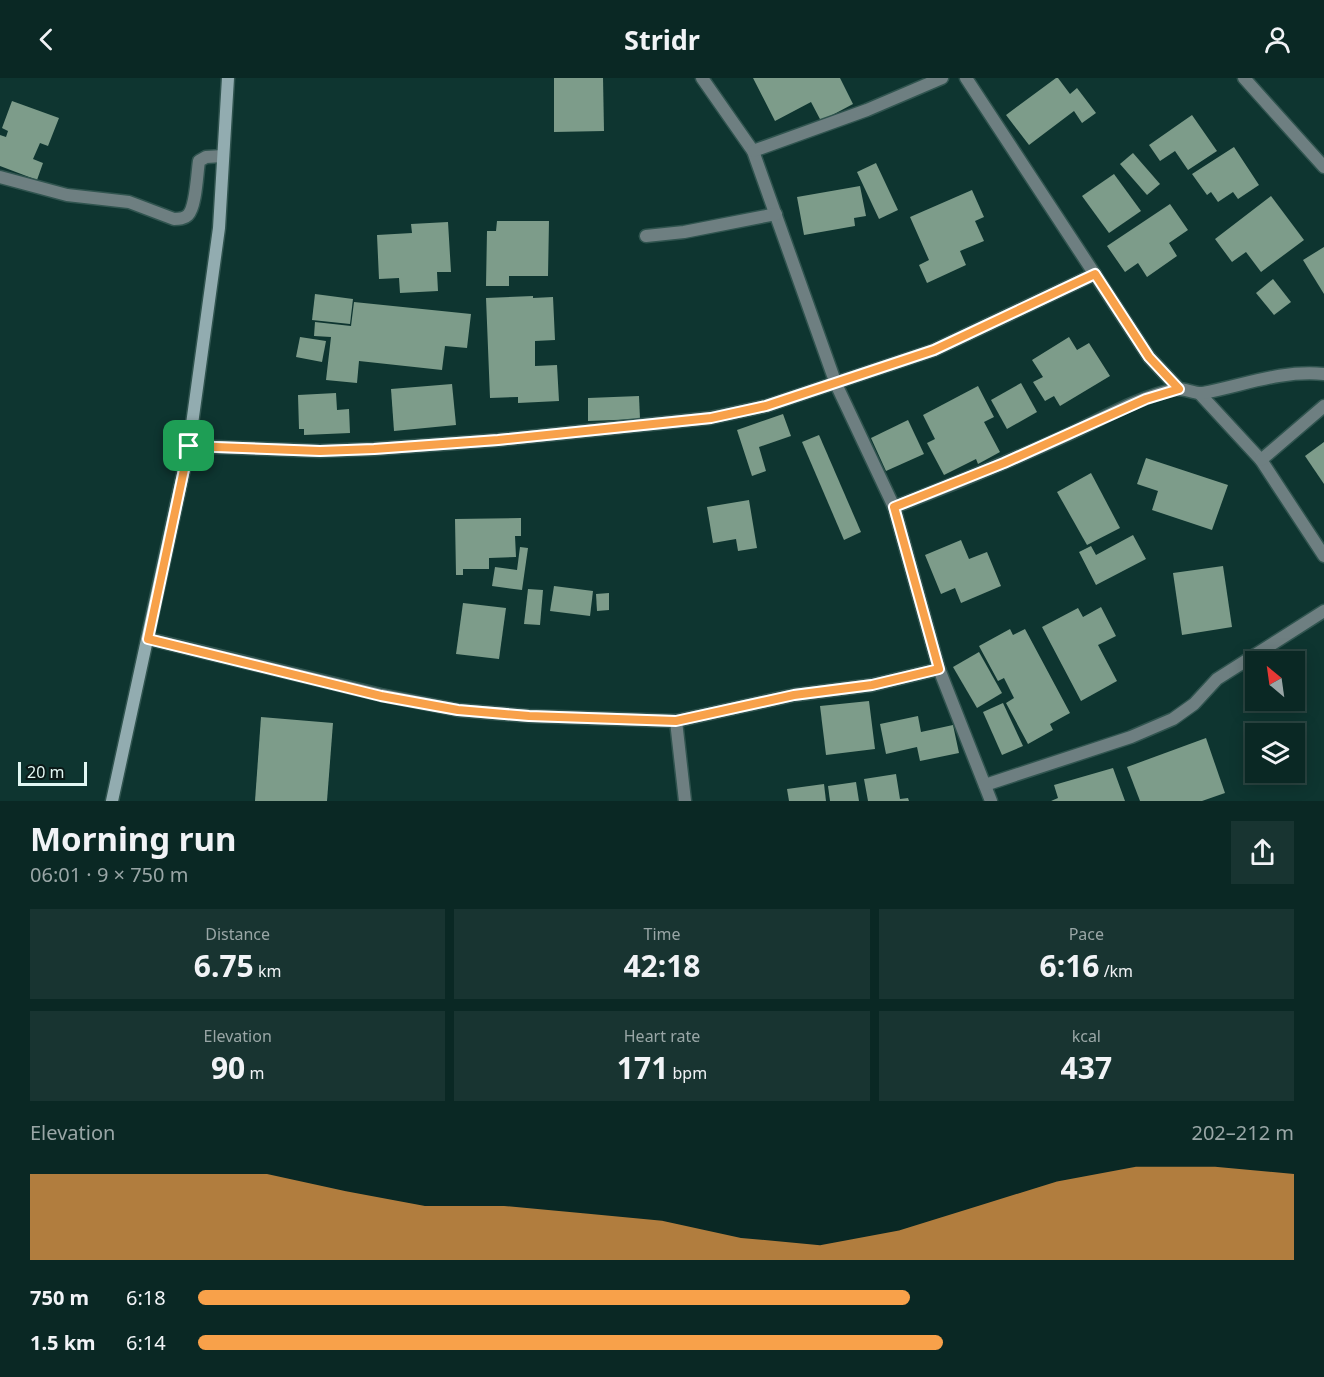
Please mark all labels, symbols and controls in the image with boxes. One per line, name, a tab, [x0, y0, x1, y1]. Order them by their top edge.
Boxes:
text: Stridr	[624, 21, 700, 58]
icon: back	[30, 23, 63, 56]
icon: person	[1261, 23, 1294, 56]
pin	[163, 420, 214, 471]
icon: arrive	[172, 429, 205, 462]
north arrow	[1245, 651, 1305, 711]
map controls	[1245, 651, 1305, 783]
button: layers	[1245, 723, 1305, 783]
scale bar	[18, 759, 87, 786]
text: 20 m	[27, 761, 64, 783]
text: Morning run	[30, 816, 236, 861]
button: share	[1231, 821, 1294, 884]
text: 06:01 · 9 × 750 m	[30, 861, 188, 888]
text: Distance	[205, 923, 270, 945]
text: Time	[643, 923, 681, 945]
text: Pace	[1069, 923, 1104, 945]
text: 6.75	[194, 945, 254, 986]
text: 42:18	[623, 945, 701, 986]
text: 6:16	[1040, 945, 1099, 986]
text: km	[254, 960, 281, 982]
text: /km	[1099, 960, 1133, 982]
text: Elevation	[204, 1025, 272, 1047]
text: Heart rate	[624, 1025, 700, 1047]
text: kcal	[1072, 1025, 1101, 1047]
text: 90	[211, 1047, 245, 1088]
text: 171	[617, 1047, 668, 1088]
text: 437	[1061, 1047, 1112, 1088]
text: m	[245, 1062, 264, 1084]
text: bpm	[668, 1062, 707, 1084]
text: Elevation	[30, 1119, 115, 1146]
text: 202–212 m	[1191, 1119, 1294, 1146]
text: 750 m	[30, 1284, 89, 1311]
text: 6:18	[126, 1284, 166, 1311]
text: 1.5 km	[30, 1329, 96, 1356]
text: 6:14	[126, 1329, 166, 1356]

